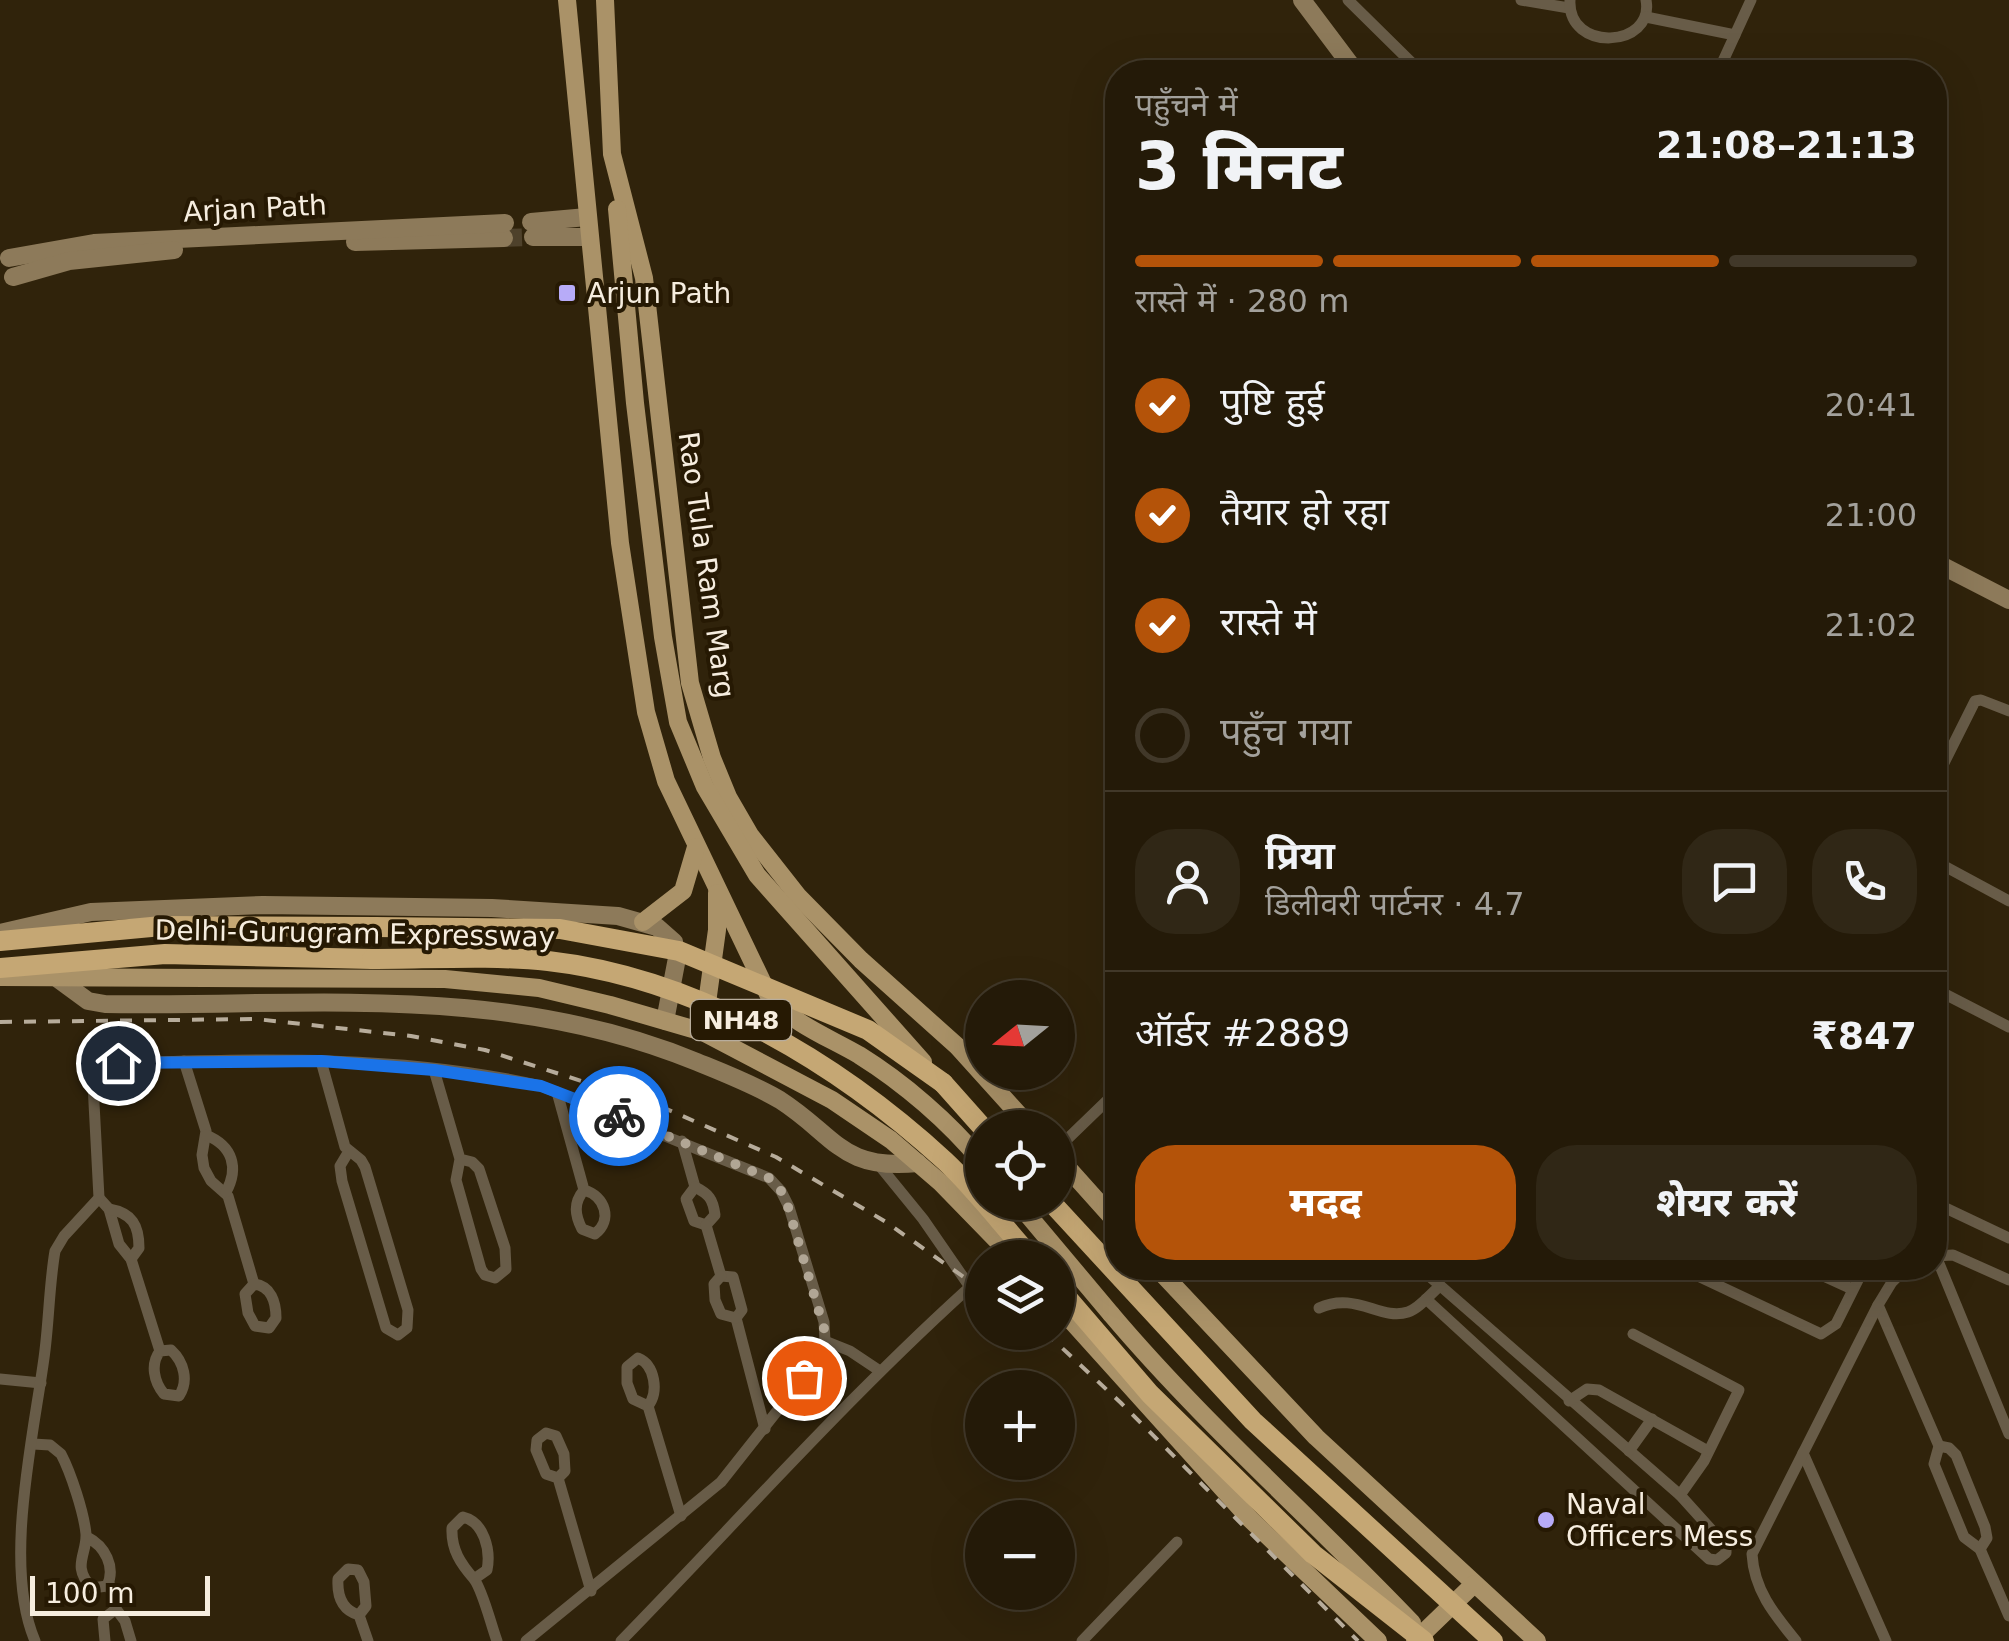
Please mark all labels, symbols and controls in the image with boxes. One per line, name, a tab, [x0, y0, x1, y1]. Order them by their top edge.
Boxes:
text: पहुँचने में	[1135, 86, 1238, 124]
text: 21:08–21:13	[1656, 123, 1917, 167]
text: 3 मिनट	[1135, 129, 1343, 204]
street label: Arjan Path	[182, 188, 328, 229]
place label: Arjun Path	[587, 277, 731, 310]
marker: Arjun Path	[556, 282, 578, 304]
text: रास्ते में · 280 m	[1135, 282, 1349, 320]
icon: check	[1135, 378, 1190, 433]
text: पुष्टि हुई	[1220, 380, 1325, 424]
text: 20:41	[1825, 386, 1917, 424]
street label: Rao Tula Ram Marg	[671, 430, 742, 700]
icon: check	[1135, 488, 1190, 543]
text: तैयार हो रहा	[1220, 490, 1389, 534]
text: 21:00	[1825, 496, 1917, 534]
icon: check	[1135, 598, 1190, 653]
text: रास्ते में	[1220, 600, 1317, 644]
text: 21:02	[1825, 606, 1917, 644]
text: पहुँच गया	[1220, 710, 1351, 754]
button: person	[1135, 829, 1240, 934]
button: chat	[1682, 829, 1787, 934]
button: phone	[1812, 829, 1917, 934]
text: प्रिया	[1265, 834, 1335, 878]
text: डिलीवरी पार्टनर · 4.7	[1265, 885, 1525, 923]
street label: Delhi-Gurugram Expressway	[154, 914, 556, 953]
north arrow	[965, 980, 1075, 1090]
map controls	[965, 980, 1075, 1610]
road number: NH48	[691, 1000, 791, 1040]
text: ऑर्डर #2889	[1135, 1011, 1350, 1055]
text: ₹847	[1811, 1014, 1917, 1058]
pin	[76, 1021, 161, 1106]
icon: home	[91, 1036, 146, 1091]
courier	[569, 1066, 669, 1166]
icon: bike	[592, 1089, 647, 1144]
button: locate	[965, 1110, 1075, 1220]
button: मदद	[1135, 1145, 1516, 1260]
button: शेयर करें	[1536, 1145, 1917, 1260]
button: layers	[965, 1240, 1075, 1350]
pin	[762, 1336, 847, 1421]
icon: bag	[777, 1351, 832, 1406]
button: +	[965, 1370, 1075, 1480]
place label: Naval Officers Mess	[1566, 1488, 1753, 1553]
button: −	[965, 1500, 1075, 1610]
marker: Naval Officers Mess	[1535, 1509, 1557, 1531]
scale bar	[30, 1571, 210, 1616]
text: 100 m	[45, 1577, 135, 1610]

